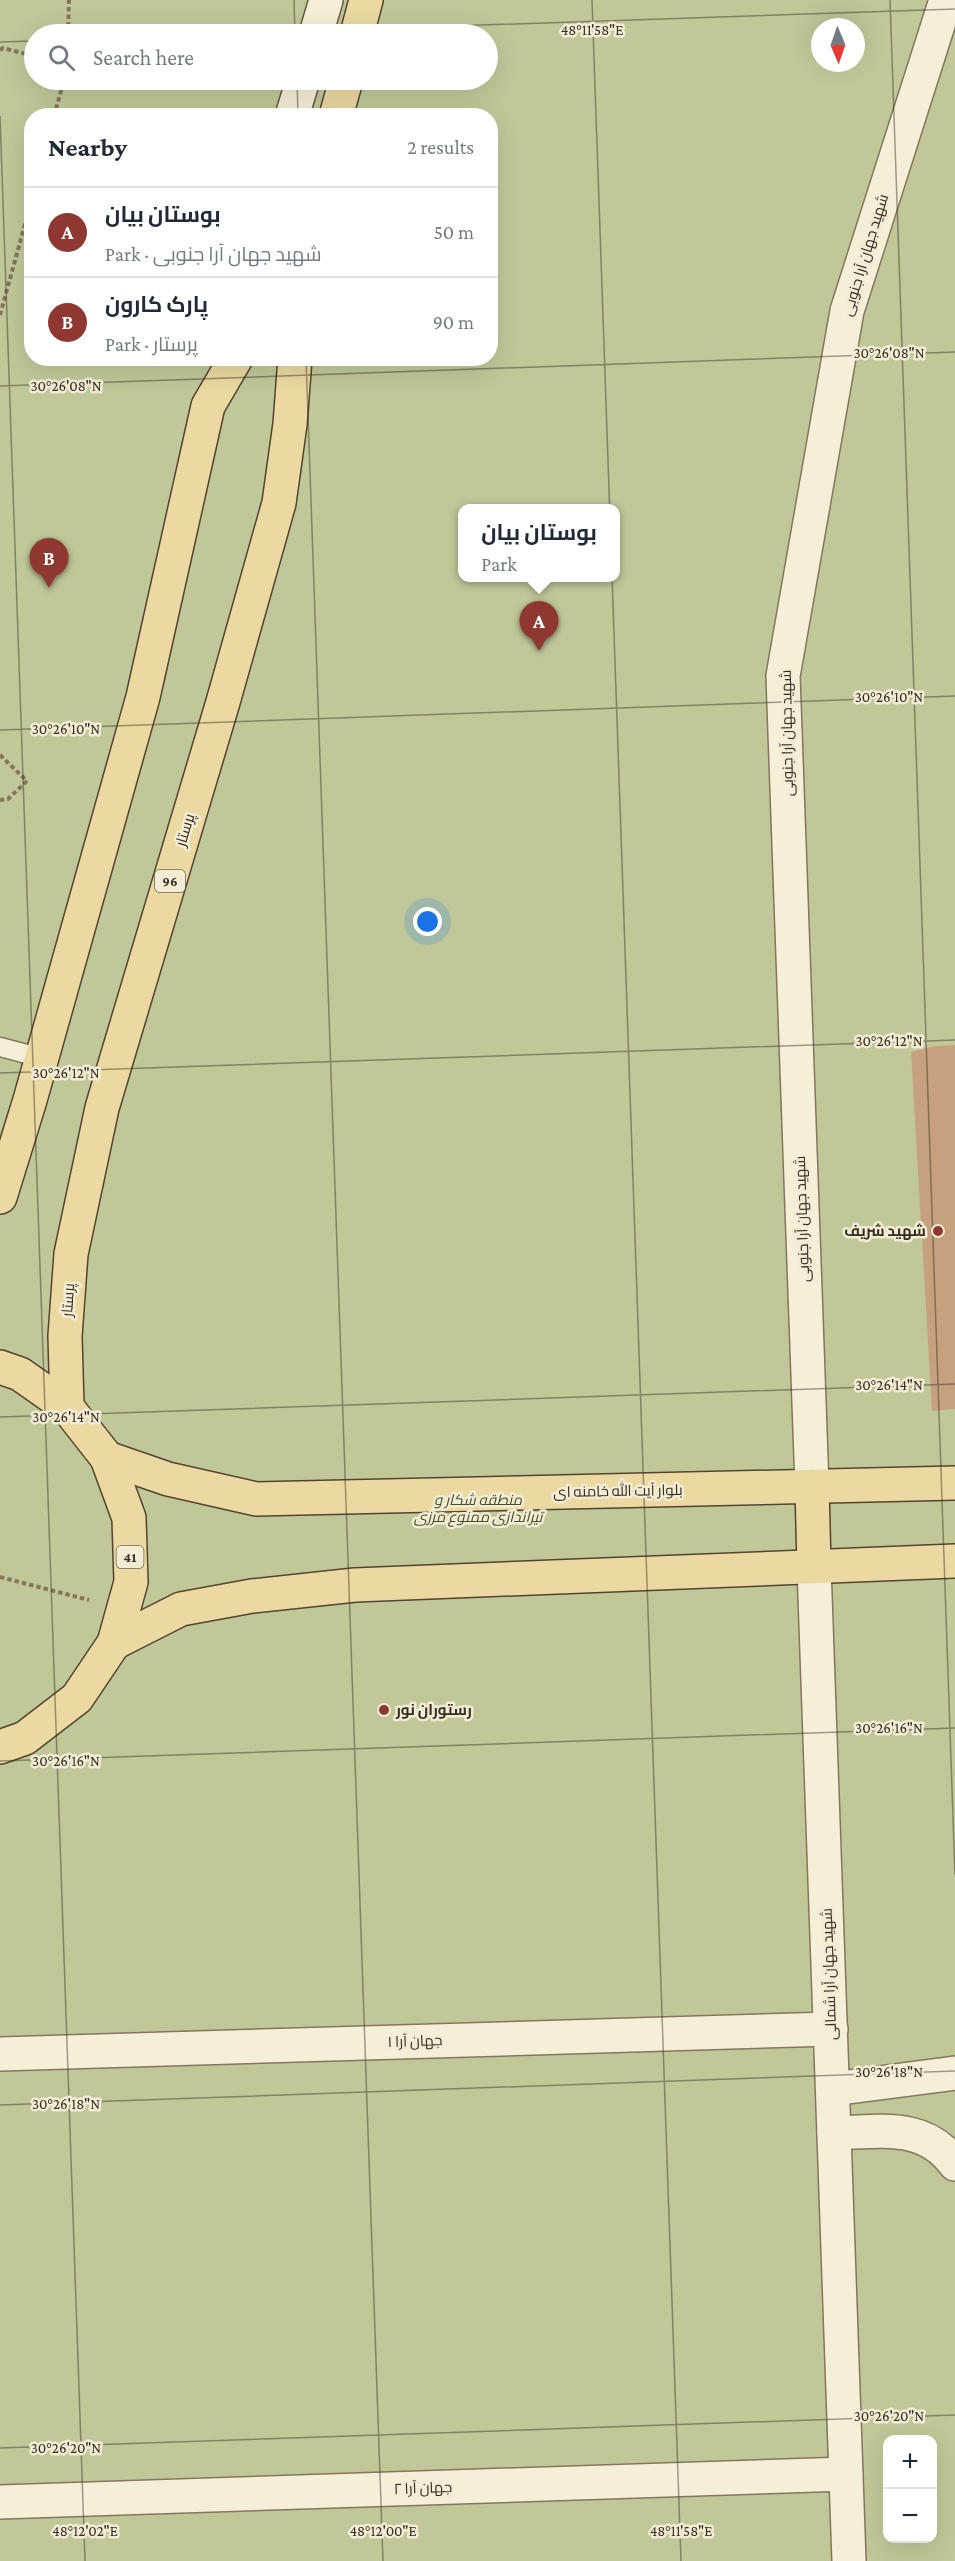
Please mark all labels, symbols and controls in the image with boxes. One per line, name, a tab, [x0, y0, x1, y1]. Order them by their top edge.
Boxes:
north arrow	[811, 18, 865, 72]
text: 48°11'58"E	[561, 22, 623, 38]
search box	[24, 24, 498, 90]
icon: search	[45, 41, 78, 74]
text: Search here	[93, 45, 194, 70]
text: Nearby	[48, 133, 127, 162]
text: 2 results	[407, 136, 474, 158]
street label: شهید جهان آرا جنوبی	[839, 192, 893, 318]
text: بوستان بیان	[105, 202, 221, 227]
text: A	[62, 221, 73, 243]
text: 50 m	[433, 221, 474, 243]
text: Park · شهید جهان آرا جنوبی	[105, 243, 322, 265]
text: پارک کارون	[105, 292, 208, 317]
text: B	[62, 311, 73, 333]
text: 90 m	[433, 311, 474, 333]
text: Park · پرستار	[105, 333, 198, 355]
text: 30°26'08"N	[853, 345, 925, 361]
text: 30°26'08"N	[30, 378, 102, 394]
popup	[458, 504, 620, 582]
text: بوستان بیان	[481, 520, 597, 545]
pin: B	[29, 538, 68, 588]
text: Park	[481, 553, 517, 575]
pin: A	[520, 602, 558, 651]
street label: شهید جهان آرا جنوبی	[778, 670, 798, 796]
text: 30°26'10"N	[855, 689, 923, 705]
text: 30°26'10"N	[32, 721, 100, 737]
street label: پرستار	[172, 812, 199, 850]
road number: 96	[155, 870, 185, 892]
your location	[413, 907, 442, 936]
text: 30°26'12"N	[855, 1033, 923, 1049]
text: 30°26'12"N	[32, 1065, 100, 1081]
street label: شهید جهان آرا جنوبی	[792, 1155, 814, 1282]
place label: شهید شریف	[844, 1223, 926, 1240]
marker: شهید شریف	[931, 1224, 945, 1238]
street label: پرستار	[59, 1283, 79, 1319]
text: 30°26'14"N	[855, 1377, 923, 1393]
text: 30°26'14"N	[32, 1409, 100, 1425]
street label: بلوار آیت الله خامنه ای	[553, 1480, 683, 1502]
park label: منطقه شکار و تیراندازی ممنوع مرزی	[414, 1492, 545, 1527]
road number: 41	[116, 1546, 144, 1568]
place label: رستوران نور	[395, 1702, 472, 1719]
marker: رستوران نور	[377, 1703, 391, 1717]
text: 30°26'16"N	[855, 1720, 923, 1736]
text: 30°26'16"N	[32, 1753, 100, 1769]
street label: شهید جهان آرا شمالی	[819, 1908, 841, 2040]
street label: جهان آرا ۱	[387, 2032, 443, 2052]
text: 30°26'18"N	[855, 2064, 923, 2080]
text: 30°26'18"N	[32, 2096, 100, 2112]
text: 30°26'20"N	[854, 2408, 924, 2424]
map controls	[883, 2435, 937, 2543]
button: +	[883, 2435, 937, 2489]
text: 30°26'20"N	[31, 2440, 101, 2456]
street label: جهان آرا ۲	[394, 2479, 452, 2499]
button: −	[883, 2489, 937, 2543]
text: 48°12'02"E	[52, 2523, 118, 2539]
text: 48°12'00"E	[349, 2523, 417, 2539]
text: 48°11'58"E	[650, 2523, 712, 2539]

